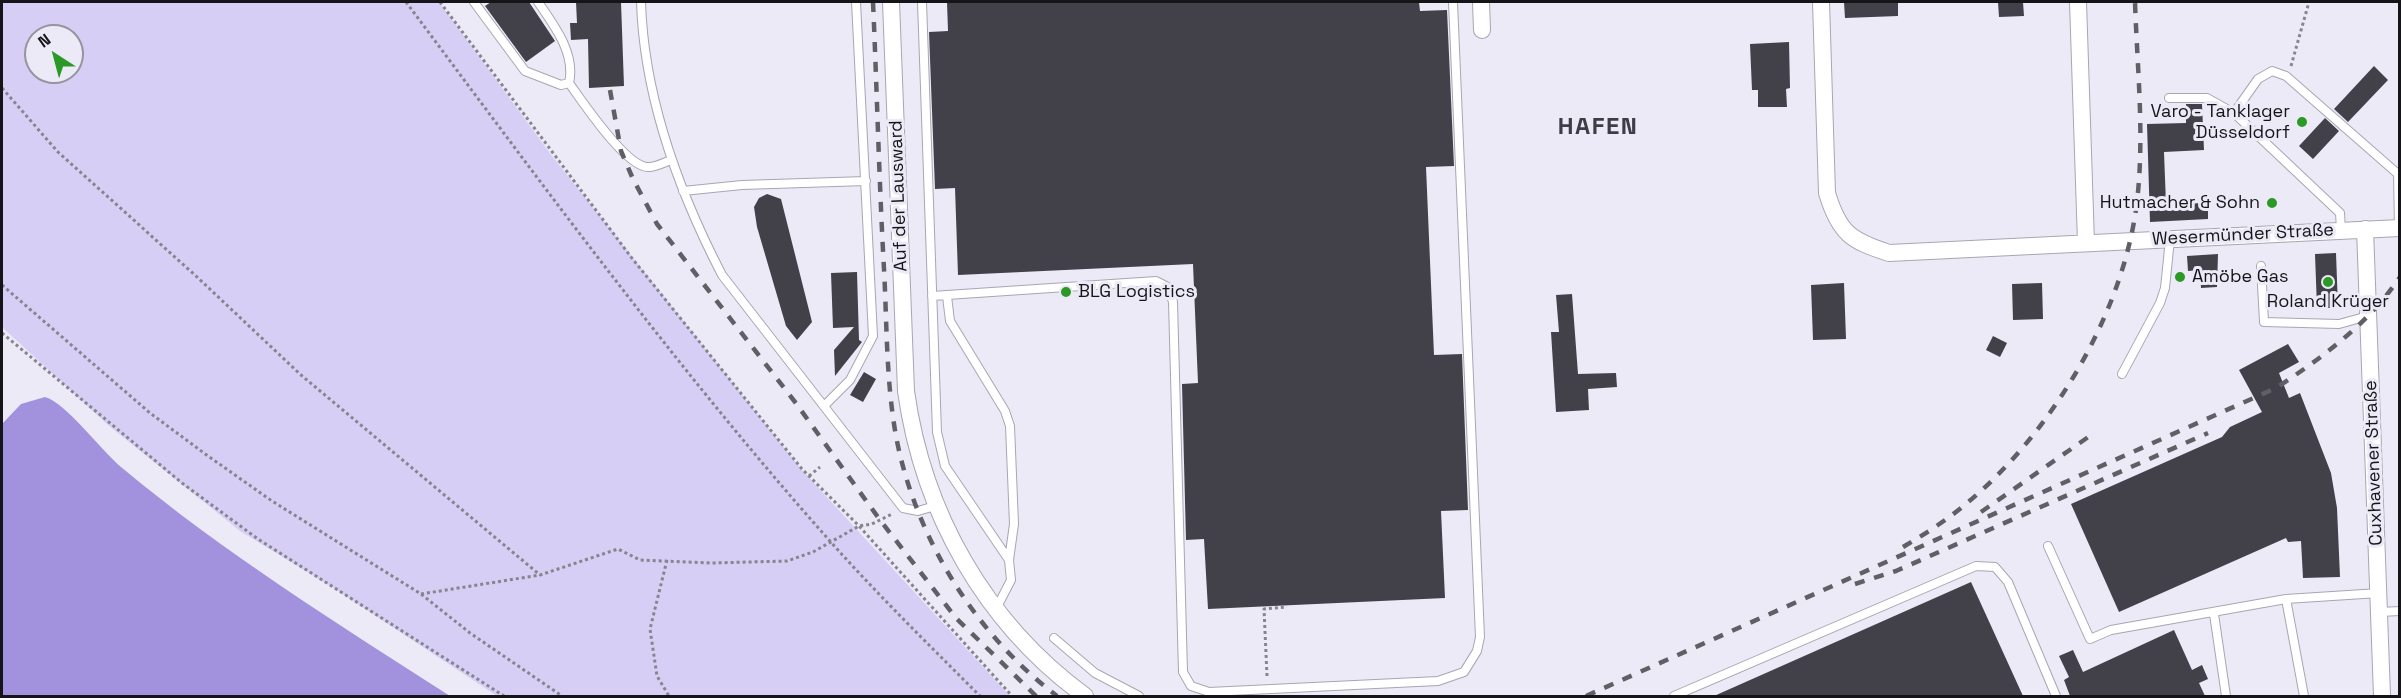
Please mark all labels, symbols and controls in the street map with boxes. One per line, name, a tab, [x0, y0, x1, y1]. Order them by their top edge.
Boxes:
north arrow	[24, 24, 84, 84]
text: N	[34, 29, 55, 52]
place label: Varo - Tanklager Düsseldorf	[2151, 101, 2290, 144]
district label: HAFEN	[1558, 113, 1638, 141]
marker: Varo - Tanklager Düsseldorf	[2295, 115, 2309, 129]
street label: Auf der Lausward	[886, 120, 912, 272]
place label: Hutmacher & Sohn	[2100, 192, 2260, 214]
marker: Hutmacher & Sohn	[2265, 196, 2279, 210]
street label: Wesermünder Straße	[2151, 219, 2335, 251]
place label: Amöbe Gas	[2192, 266, 2288, 288]
marker: Amöbe Gas	[2173, 270, 2187, 284]
marker: Roland Krüger	[2321, 275, 2335, 289]
place label: BLG Logistics	[1078, 281, 1195, 303]
marker: BLG Logistics	[1059, 285, 1073, 299]
place label: Roland Krüger	[2267, 291, 2389, 313]
street label: Cuxhavener Straße	[2360, 380, 2388, 546]

